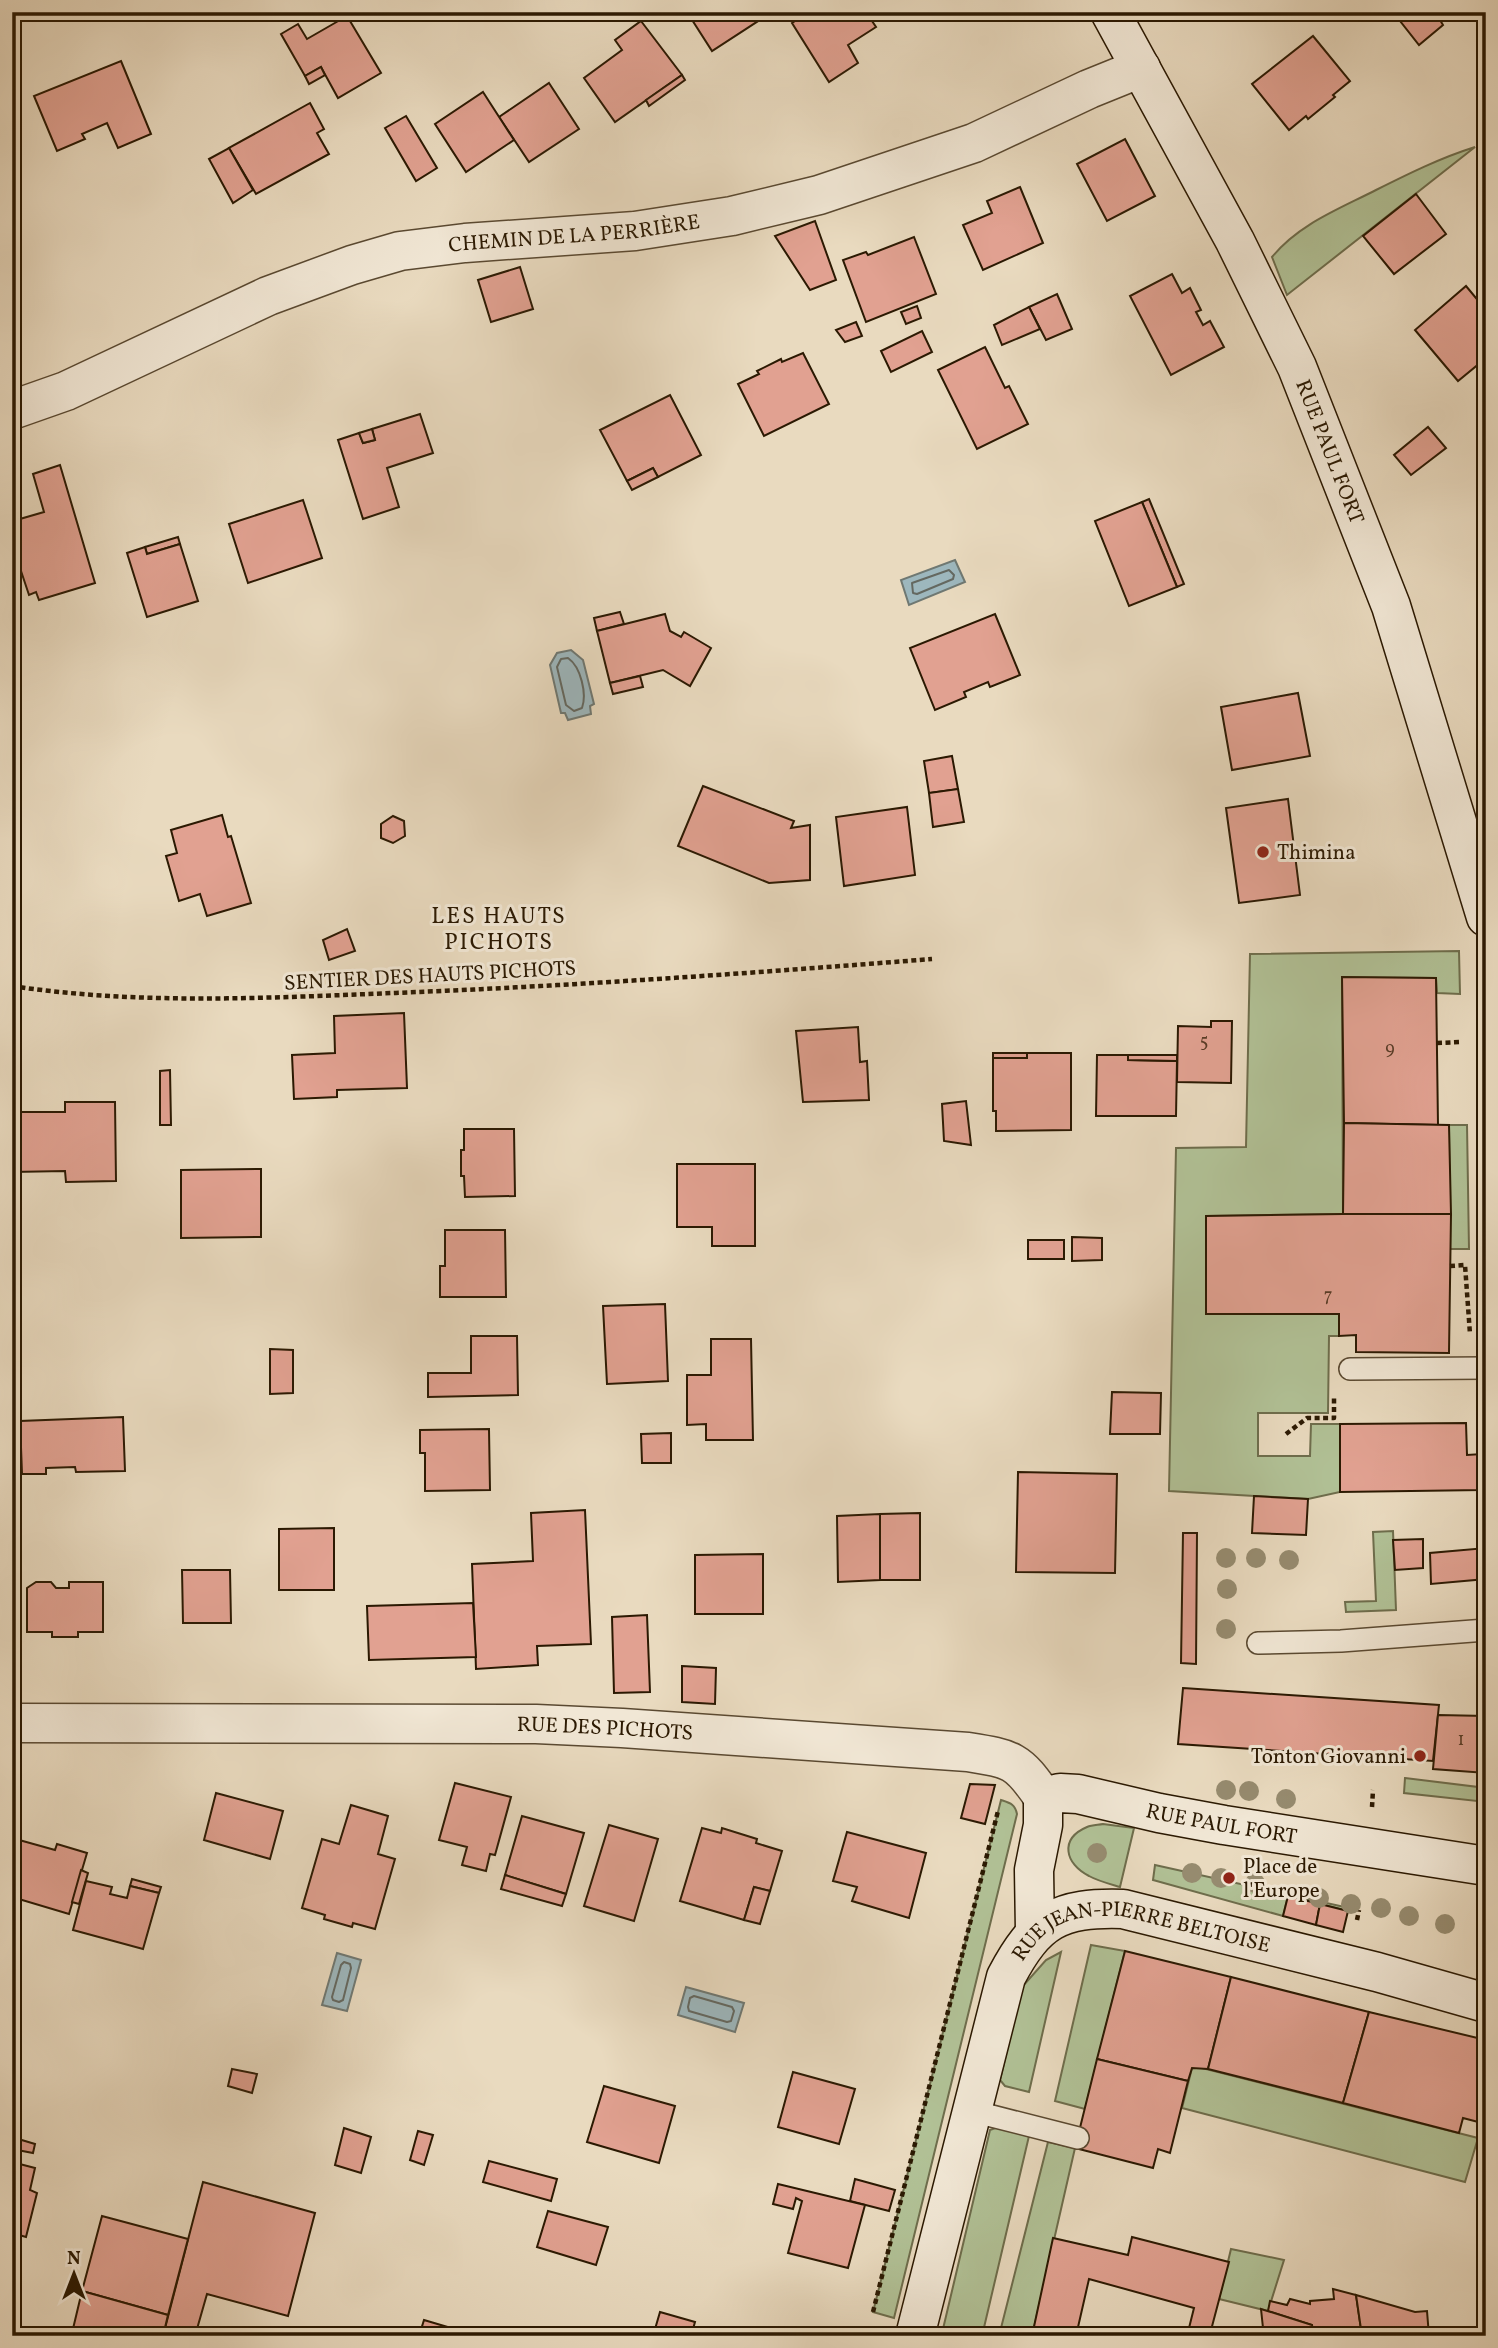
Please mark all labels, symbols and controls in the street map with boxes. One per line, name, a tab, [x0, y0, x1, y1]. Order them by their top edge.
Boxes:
street label: CHEMIN DE LA PERRIÈRE	[447, 208, 702, 261]
street label: RUE PAUL FORT	[1287, 375, 1370, 528]
place label: Thimina	[1277, 839, 1356, 868]
marker: Thimina	[1255, 844, 1271, 860]
district label: LES HAUTS PICHOTS	[431, 901, 567, 959]
street label: SENTIER DES HAUTS PICHOTS	[283, 954, 577, 999]
house number: 5	[1200, 1030, 1208, 1055]
house number: 9	[1385, 1037, 1395, 1062]
house number: 7	[1324, 1284, 1332, 1309]
street label: RUE DES PICHOTS	[517, 1711, 694, 1749]
house number: 1	[1458, 1728, 1464, 1753]
place label: Tonton Giovanni	[1251, 1743, 1406, 1772]
marker: Tonton Giovanni	[1412, 1748, 1428, 1764]
street label: RUE PAUL FORT	[1143, 1797, 1299, 1852]
place label: Place de l'Europe	[1243, 1853, 1320, 1906]
marker: Place de l'Europe	[1221, 1870, 1237, 1886]
text: RUE JEAN-PIERRE BELTOISE	[1006, 1896, 1273, 1967]
street label: RUE JEAN-PIERRE BELTOISE	[1006, 1935, 1284, 1979]
north arrow	[38, 2240, 108, 2310]
text: N	[67, 2246, 81, 2272]

